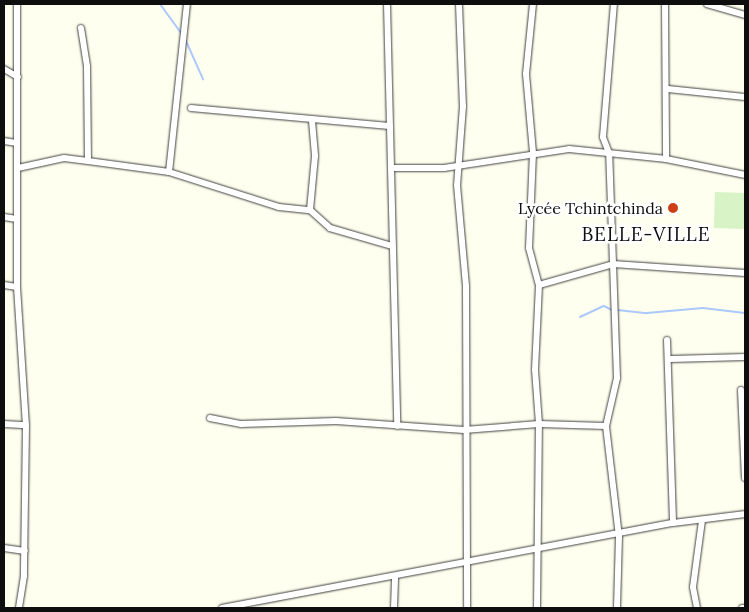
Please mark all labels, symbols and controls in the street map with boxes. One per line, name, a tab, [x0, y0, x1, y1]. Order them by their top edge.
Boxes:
place label: Lycée Tchintchinda	[518, 198, 663, 218]
marker: Lycée Tchintchinda	[667, 202, 679, 214]
district label: BELLE-VILLE	[580, 224, 712, 246]

